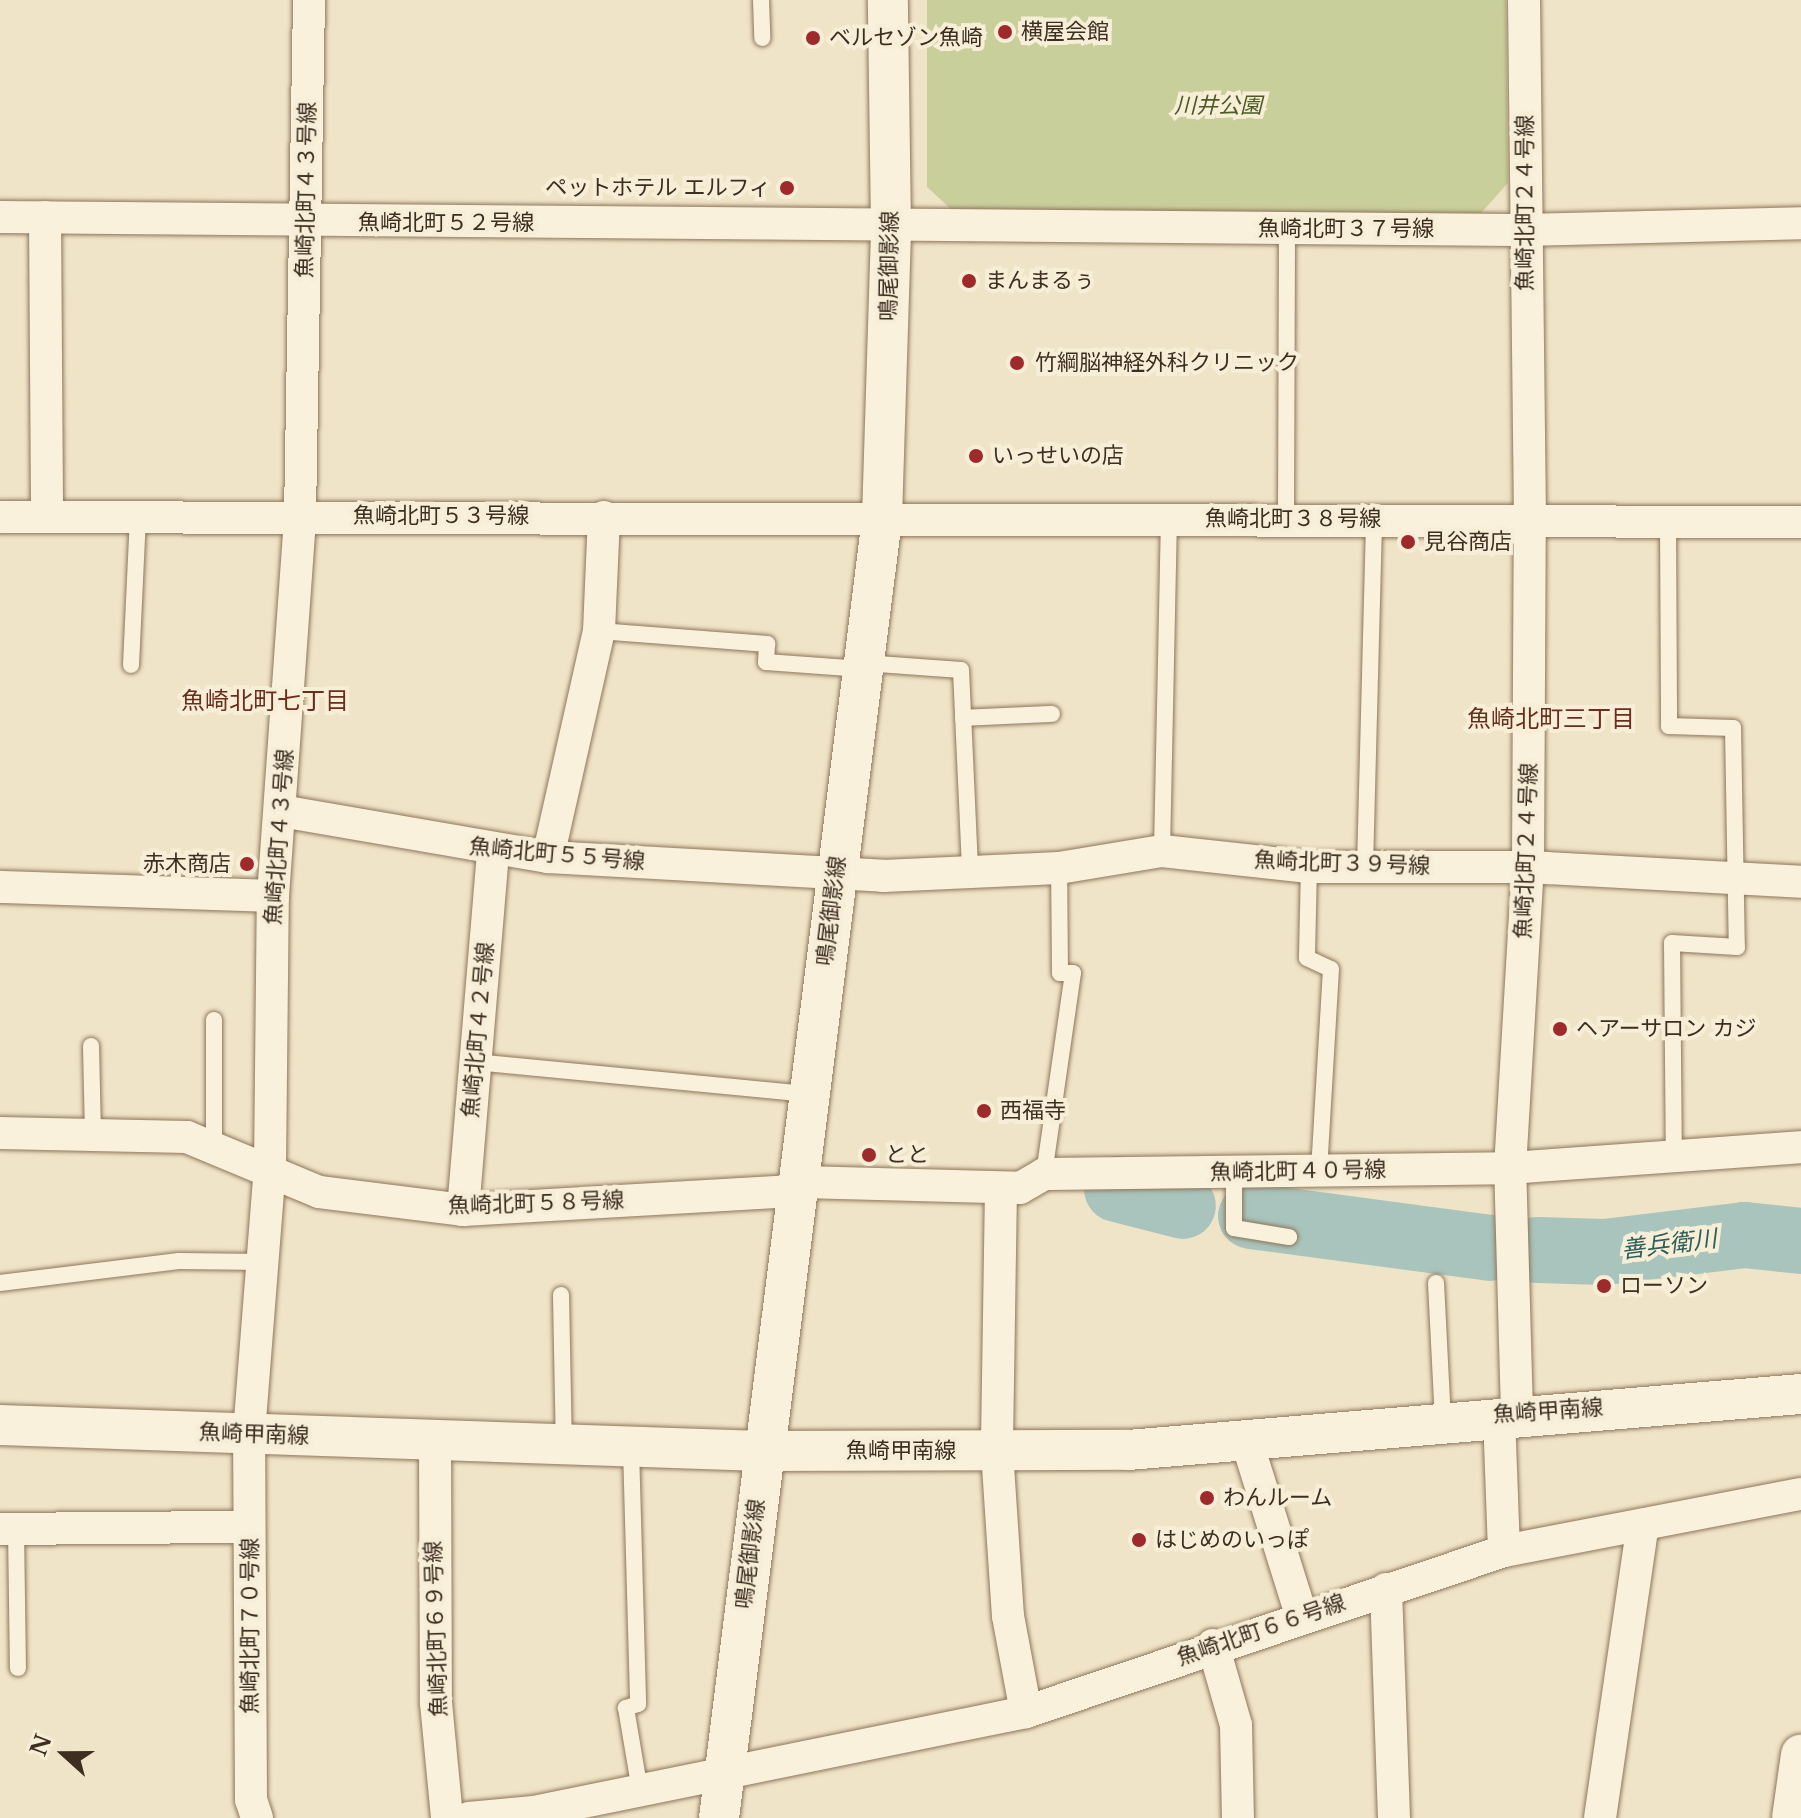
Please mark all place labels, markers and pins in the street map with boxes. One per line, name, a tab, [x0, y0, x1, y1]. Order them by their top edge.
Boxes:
place label: 横屋会館	[1021, 19, 1109, 45]
marker: 横屋会館	[996, 23, 1014, 41]
place label: ベルセゾン魚崎	[829, 25, 983, 51]
marker: ベルセゾン魚崎	[804, 29, 822, 47]
place label: ペットホテル エルフィ	[545, 175, 771, 201]
marker: ペットホテル エルフィ	[778, 179, 796, 197]
place label: まんまるぅ	[985, 268, 1095, 294]
marker: まんまるぅ	[960, 272, 978, 290]
place label: 竹綱脳神経外科クリニック	[1035, 350, 1299, 376]
marker: 竹綱脳神経外科クリニック	[1006, 352, 1028, 374]
place label: いっせいの店	[992, 443, 1124, 469]
marker: いっせいの店	[967, 447, 985, 465]
place label: 見谷商店	[1424, 529, 1512, 555]
marker: 見谷商店	[1399, 533, 1417, 551]
place label: 赤木商店	[143, 851, 231, 877]
marker: 赤木商店	[238, 855, 256, 873]
place label: ヘアーサロン カジ	[1576, 1016, 1757, 1042]
marker: ヘアーサロン カジ	[1551, 1020, 1569, 1038]
place label: 西福寺	[1000, 1098, 1066, 1124]
marker: 西福寺	[975, 1102, 993, 1120]
place label: とと	[885, 1142, 929, 1168]
marker: とと	[860, 1146, 878, 1164]
place label: ローソン	[1620, 1273, 1708, 1299]
marker: ローソン	[1595, 1277, 1613, 1295]
place label: わんルーム	[1223, 1485, 1333, 1511]
marker: わんルーム	[1198, 1489, 1216, 1507]
place label: はじめのいっぽ	[1155, 1527, 1309, 1553]
marker: はじめのいっぽ	[1130, 1531, 1148, 1549]

